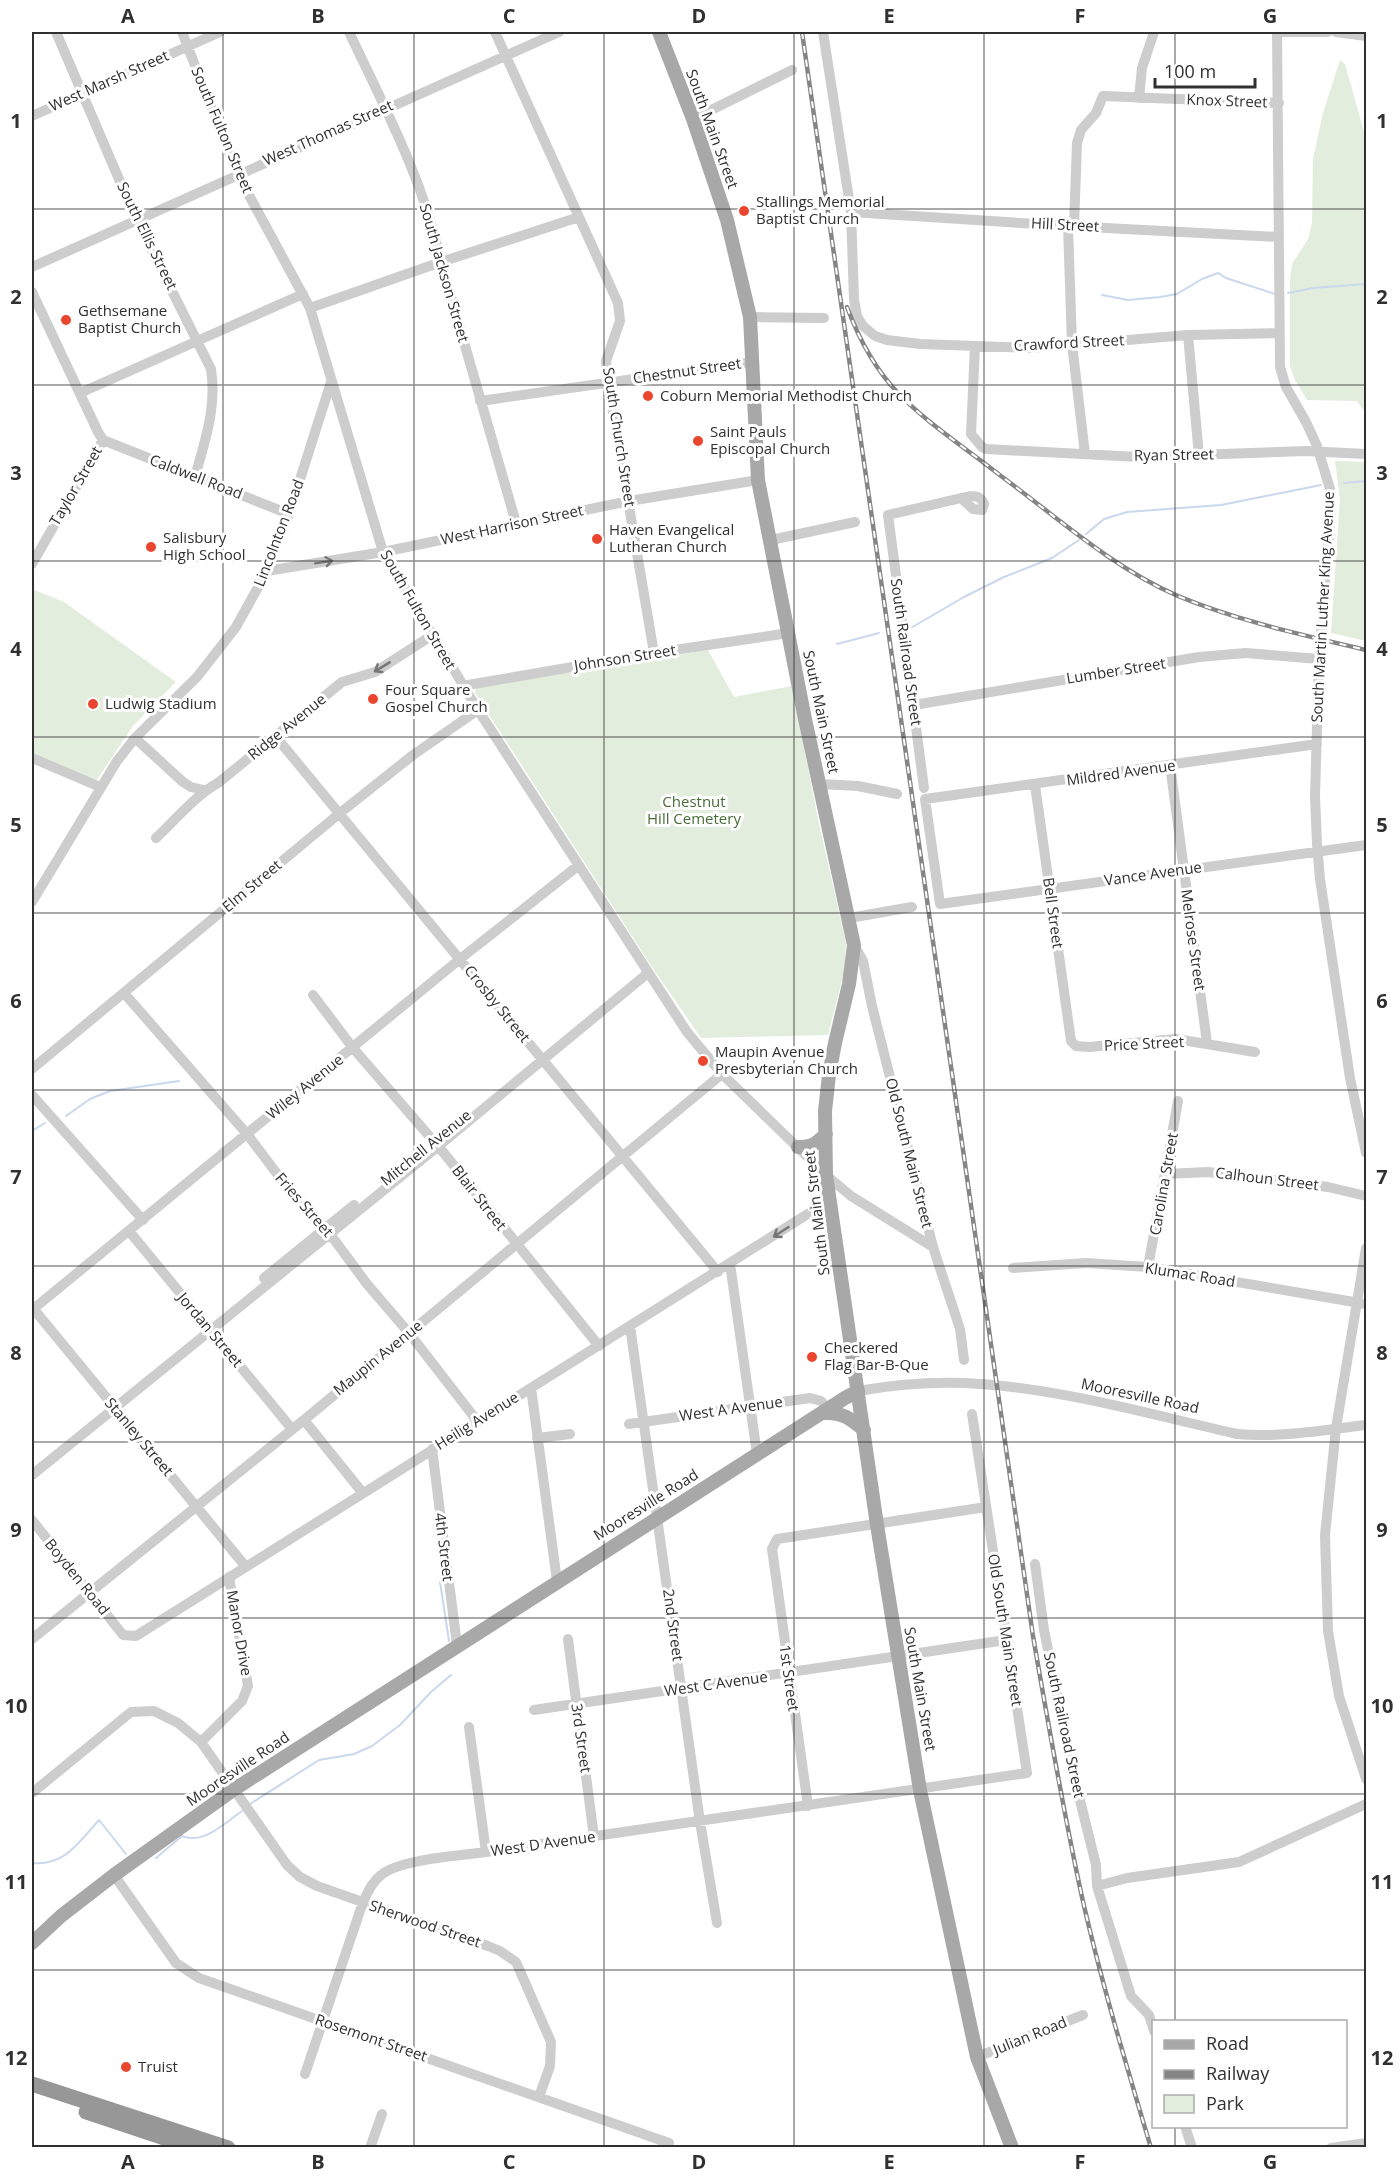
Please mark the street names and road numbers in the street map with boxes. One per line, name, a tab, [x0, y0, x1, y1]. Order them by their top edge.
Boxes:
street label: West Marsh Street	[46, 45, 171, 115]
street label: South Fulton Street	[187, 64, 258, 196]
street label: South Main Street	[682, 66, 744, 191]
street label: Knox Street	[1186, 89, 1268, 111]
street label: West Thomas Street	[259, 94, 396, 170]
street label: South Ellis Street	[113, 178, 183, 293]
street label: South Jackson Street	[416, 201, 474, 344]
street label: Hill Street	[1030, 212, 1100, 236]
street label: Crawford Street	[1013, 329, 1125, 355]
street label: Chestnut Street	[631, 353, 742, 388]
street label: South Church Street	[599, 366, 641, 508]
street label: Taylor Street	[44, 442, 106, 529]
street label: Ryan Street	[1134, 443, 1214, 465]
street label: Caldwell Road	[147, 449, 246, 503]
street label: Lincolnton Road	[248, 476, 308, 589]
street label: South Martin Luther King Avenue	[1306, 491, 1338, 723]
street label: West Harrison Street	[439, 499, 585, 549]
street label: South Fulton Street	[376, 546, 461, 673]
street label: South Railroad Street	[887, 577, 927, 727]
street label: Johnson Street	[571, 639, 677, 675]
street label: South Main Street	[799, 648, 845, 775]
street label: Lumber Street	[1065, 652, 1167, 688]
street label: Ridge Avenue	[243, 689, 330, 764]
street label: Mildred Avenue	[1065, 754, 1177, 790]
street label: Elm Street	[217, 854, 285, 916]
street label: Vance Avenue	[1103, 856, 1203, 890]
street label: Bell Street	[1039, 876, 1069, 950]
street label: Melrose Street	[1177, 888, 1211, 992]
street label: Crosby Street	[460, 960, 535, 1046]
street label: Price Street	[1103, 1031, 1185, 1055]
street label: Wiley Avenue	[262, 1049, 347, 1123]
street label: Old South Main Street	[882, 1076, 938, 1230]
street label: Mitchell Avenue	[376, 1104, 475, 1190]
street label: Carolina Street	[1144, 1131, 1182, 1237]
street label: South Main Street	[798, 1150, 834, 1277]
street label: Blair Street	[448, 1161, 512, 1234]
street label: Calhoun Street	[1214, 1162, 1320, 1194]
street label: Fries Street	[271, 1168, 338, 1241]
street label: Klumac Road	[1144, 1257, 1237, 1291]
street label: Jordan Street	[172, 1286, 248, 1371]
street label: Maupin Avenue	[329, 1315, 426, 1399]
street label: Mooresville Road	[1079, 1373, 1201, 1417]
street label: Heilig Avenue	[431, 1386, 522, 1454]
street label: West A Avenue	[678, 1391, 784, 1425]
street label: Stanley Street	[101, 1393, 178, 1480]
street label: Mooresville Road	[589, 1464, 702, 1544]
street label: 4th Street	[431, 1511, 459, 1582]
street label: Boyden Road	[41, 1534, 115, 1619]
street label: Old South Main Street	[984, 1552, 1028, 1707]
street label: 2nd Street	[659, 1587, 689, 1662]
street label: Manor Drive	[223, 1588, 257, 1677]
street label: South Main Street	[900, 1625, 942, 1752]
street label: 1st Street	[775, 1643, 805, 1712]
street label: South Railroad Street	[1040, 1650, 1090, 1800]
street label: West C Avenue	[663, 1666, 769, 1700]
street label: 3rd Street	[567, 1702, 597, 1774]
street label: Mooresville Road	[182, 1726, 293, 1810]
street label: West D Avenue	[489, 1826, 597, 1860]
street label: Sherwood Street	[367, 1895, 484, 1951]
street label: Rosemont Street	[313, 2009, 430, 2066]
street label: Julian Road	[988, 2011, 1070, 2060]

